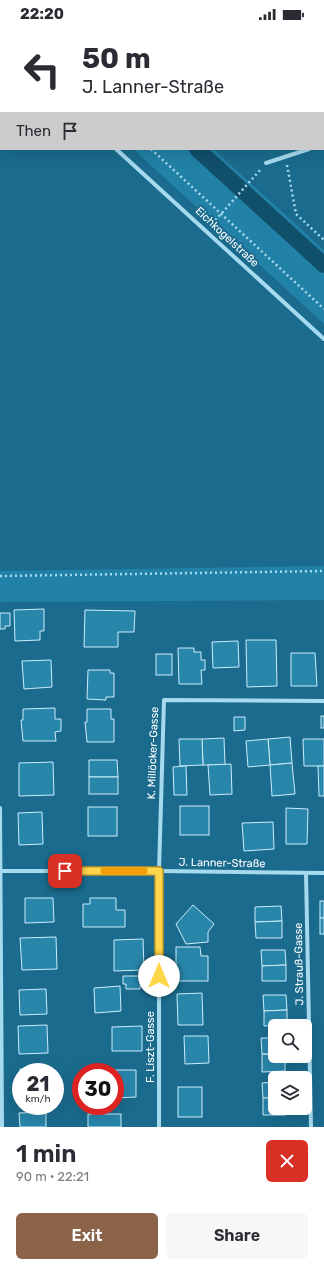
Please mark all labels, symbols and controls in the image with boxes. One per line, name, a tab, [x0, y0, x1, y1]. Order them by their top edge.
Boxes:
text: 22:20	[20, 5, 64, 23]
text: 50 m	[82, 42, 151, 75]
icon: left	[16, 44, 68, 96]
text: J. Lanner-Straße	[82, 76, 224, 98]
icon: arrive	[59, 120, 81, 142]
text: Then	[16, 122, 51, 140]
street label: Eichkogelstraße	[193, 204, 261, 270]
street label: K. Millöcker-Gasse	[145, 706, 161, 800]
pin	[48, 854, 82, 888]
street label: J. Lanner-Straße	[178, 856, 266, 870]
icon: arrive	[54, 860, 76, 882]
street label: J. Strauß-Gasse	[292, 922, 306, 1006]
position arrow	[138, 955, 180, 997]
street label: F. Liszt-Gasse	[144, 1011, 157, 1083]
map controls	[268, 1019, 312, 1115]
button: search	[268, 1019, 312, 1063]
speed limit sign: 30	[72, 1063, 124, 1115]
button: layers	[268, 1071, 312, 1115]
text: 21	[27, 1072, 49, 1096]
text: km/h	[26, 1093, 50, 1105]
text: 1 min	[16, 1140, 76, 1168]
button: close	[266, 1140, 308, 1182]
text: 90 m · 22:21	[16, 1169, 89, 1184]
button: Exit	[16, 1213, 158, 1259]
button: Share	[166, 1213, 308, 1259]

